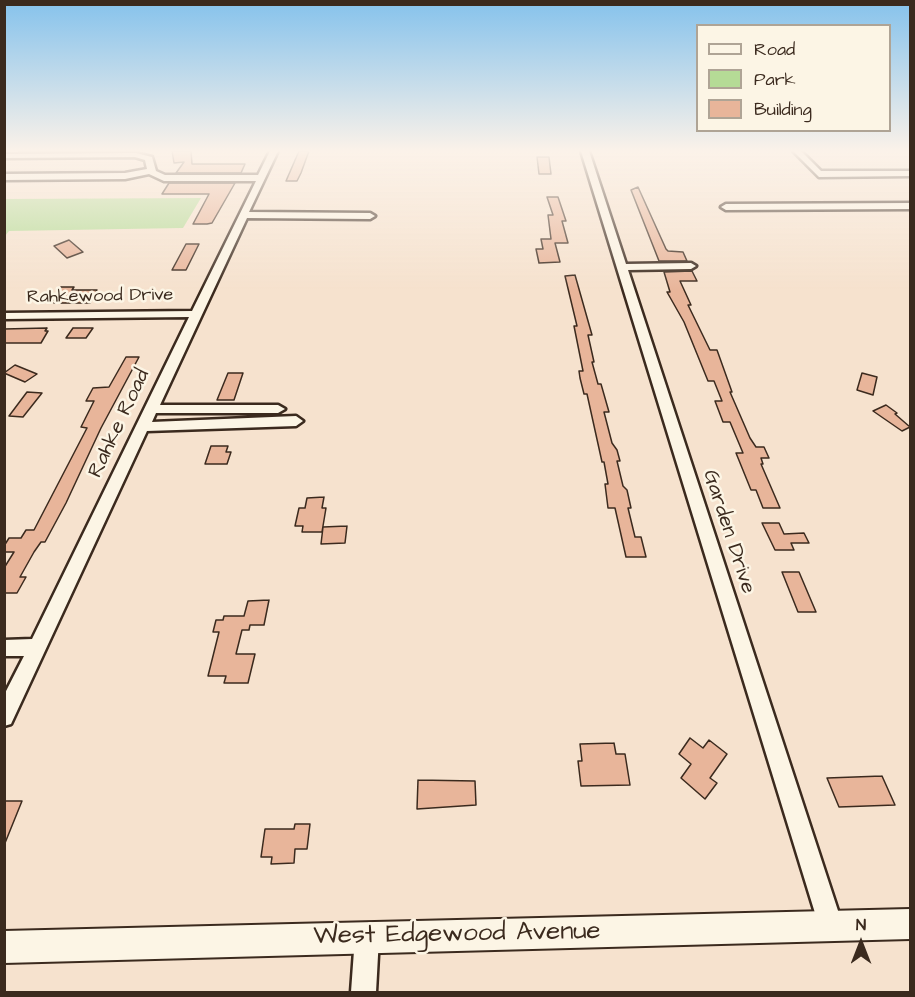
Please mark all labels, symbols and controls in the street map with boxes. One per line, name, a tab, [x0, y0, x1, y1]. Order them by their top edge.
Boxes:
legend	[696, 24, 891, 132]
text: Road	[754, 37, 795, 62]
text: Park	[754, 67, 796, 92]
text: Building	[754, 97, 812, 122]
street label: Rahkewood Drive	[27, 285, 173, 309]
street label: Rahke Road	[84, 366, 156, 482]
street label: Garden Drive	[696, 467, 760, 597]
north arrow	[831, 913, 891, 973]
text: N	[856, 914, 866, 936]
street label: West Edgewood Avenue	[313, 917, 601, 953]

